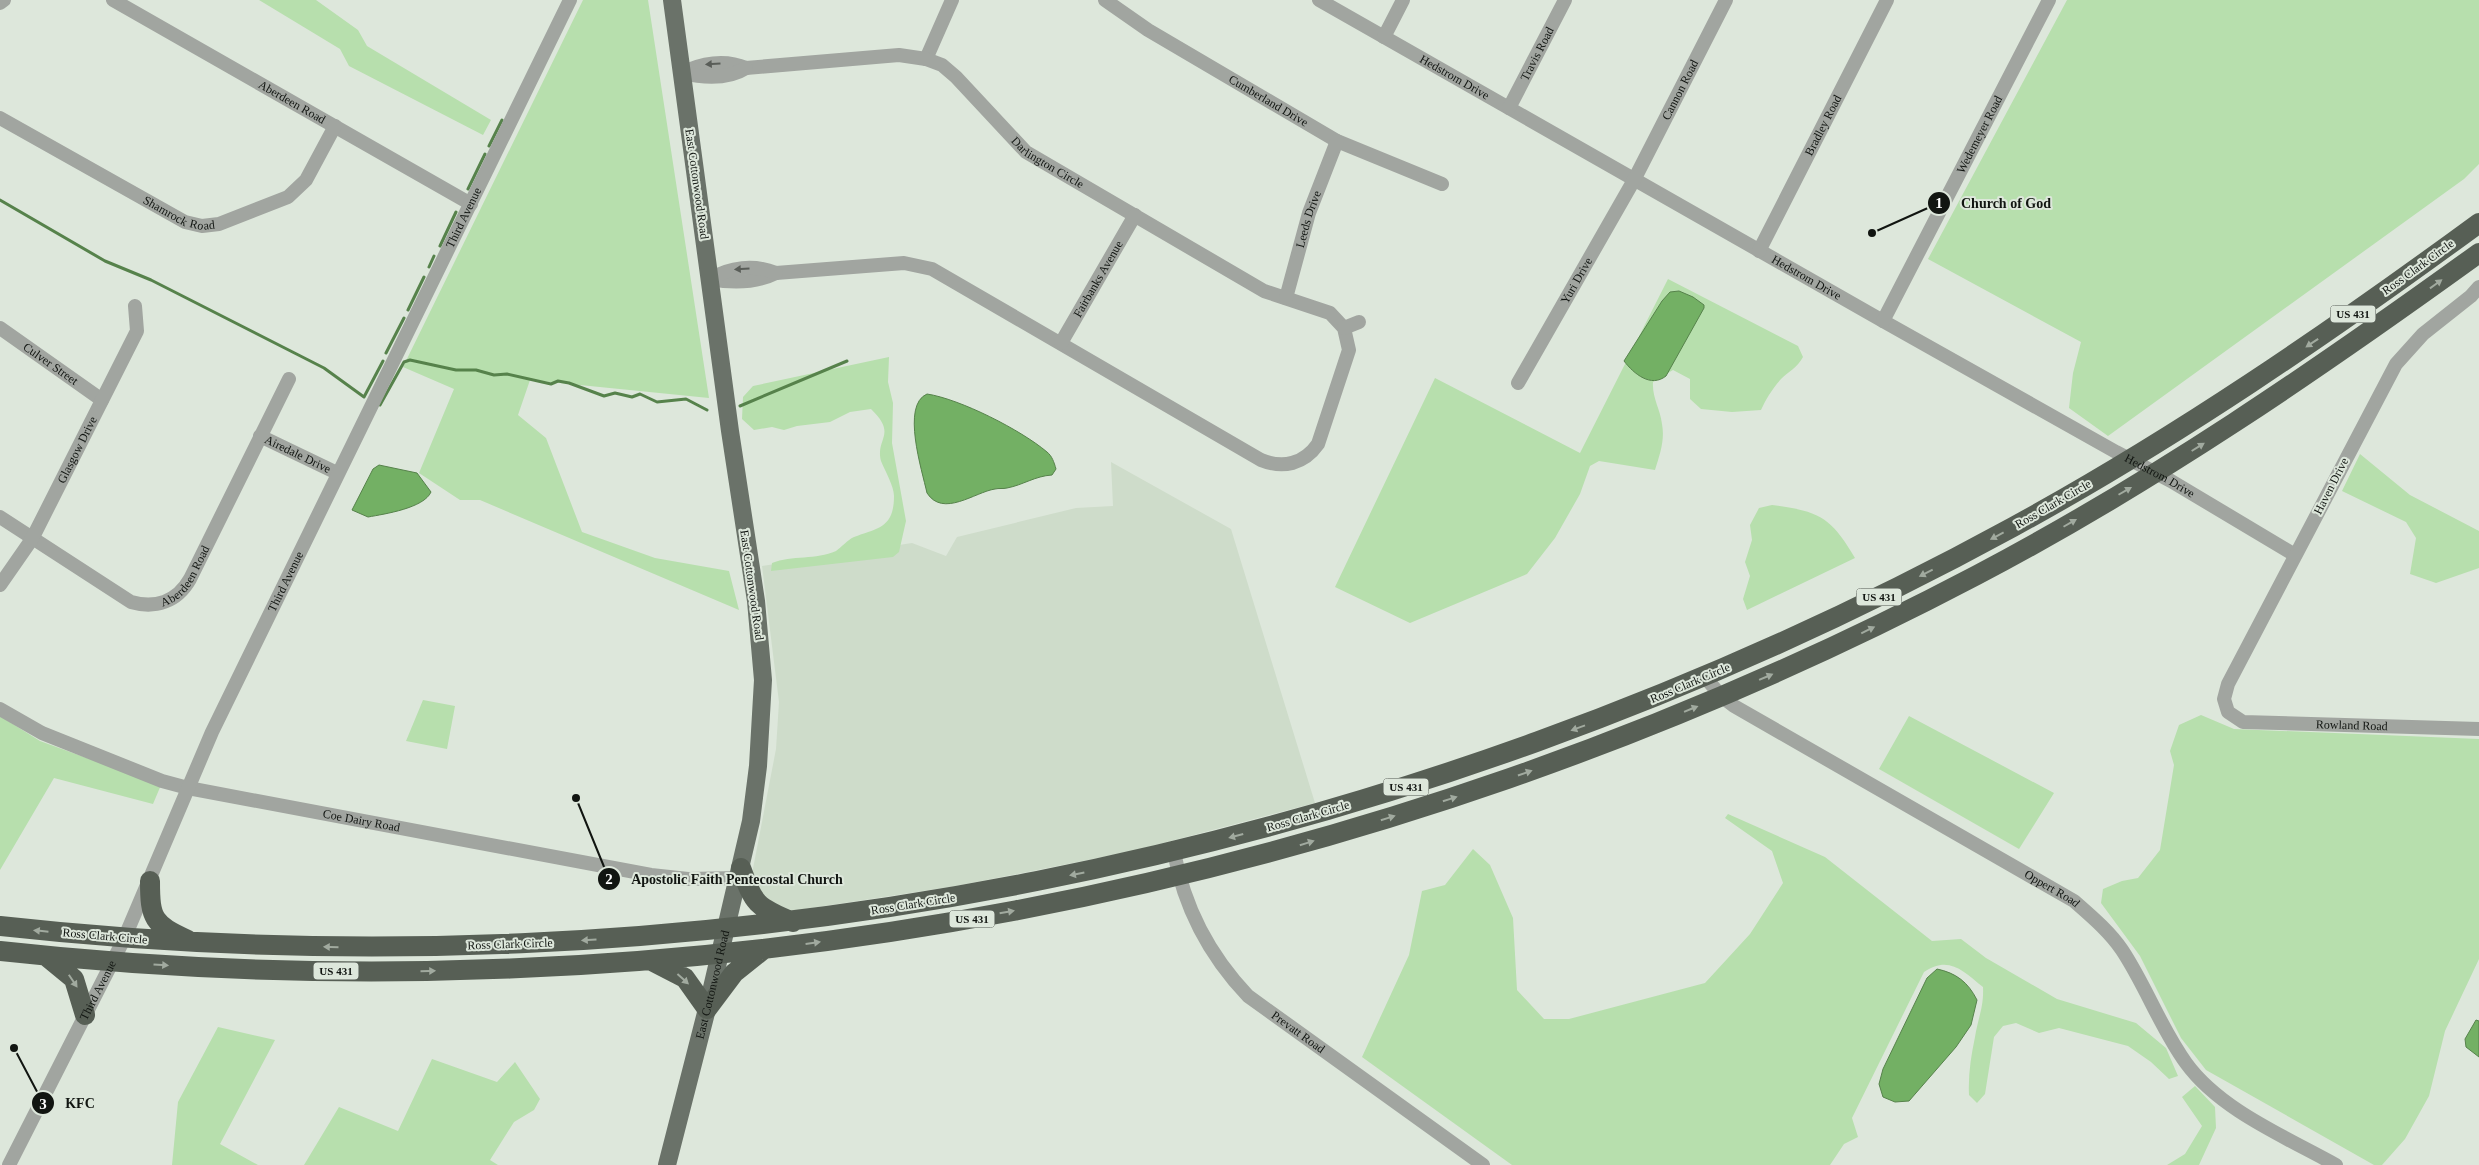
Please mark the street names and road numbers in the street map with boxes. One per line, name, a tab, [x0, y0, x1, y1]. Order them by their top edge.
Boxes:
street label: Travis Road	[1517, 25, 1557, 83]
street label: Hedstrom Drive	[1417, 52, 1492, 102]
street label: Cannon Road	[1659, 57, 1701, 122]
street label: Cumberland Drive	[1226, 72, 1311, 129]
street label: Aberdeen Road	[256, 77, 328, 127]
street label: Bradley Road	[1802, 93, 1844, 158]
street label: Wedemeyer Road	[1954, 93, 2005, 176]
street label: East Cottonwood Road	[682, 128, 712, 240]
street label: Darlington Circle	[1008, 134, 1086, 191]
street label: Third Avenue	[443, 185, 484, 250]
street label: Leeds Drive	[1293, 189, 1324, 249]
street label: Shamrock Road	[141, 193, 216, 233]
street label: Ross Clark Circle	[2379, 236, 2457, 298]
street label: Fairbanks Avenue	[1070, 238, 1126, 320]
street label: Hedstrom Drive	[1769, 252, 1844, 303]
street label: Yuri Drive	[1558, 255, 1595, 306]
road number: US 431	[2330, 306, 2376, 322]
street label: Culver Street	[21, 340, 81, 388]
street label: Glasgow Drive	[54, 414, 100, 486]
street label: Airedale Drive	[263, 432, 333, 476]
street label: Hedstrom Drive	[2122, 451, 2197, 501]
street label: Haven Drive	[2311, 455, 2351, 517]
street label: Ross Clark Circle	[2013, 477, 2093, 531]
street label: East Cottonwood Road	[737, 529, 767, 641]
street label: Aberdeen Road	[159, 543, 212, 610]
street label: Third Avenue	[265, 549, 306, 614]
road number: US 431	[1856, 588, 1902, 606]
street label: Ross Clark Circle	[1648, 660, 1732, 706]
street label: Rowland Road	[2316, 717, 2388, 733]
road number: US 431	[1384, 779, 1428, 796]
street label: Ross Clark Circle	[1265, 798, 1351, 834]
street label: Coe Dairy Road	[322, 807, 401, 835]
street label: Oppert Road	[2022, 867, 2083, 910]
street label: Ross Clark Circle	[870, 890, 956, 918]
road number: US 431	[950, 911, 994, 928]
street label: Ross Clark Circle	[62, 925, 148, 947]
street label: East Cottonwood Road	[693, 929, 732, 1041]
street label: Ross Clark Circle	[467, 936, 553, 952]
street label: Third Avenue	[77, 958, 119, 1023]
road number: US 431	[314, 962, 358, 979]
street label: Prevatt Road	[1269, 1008, 1328, 1056]

